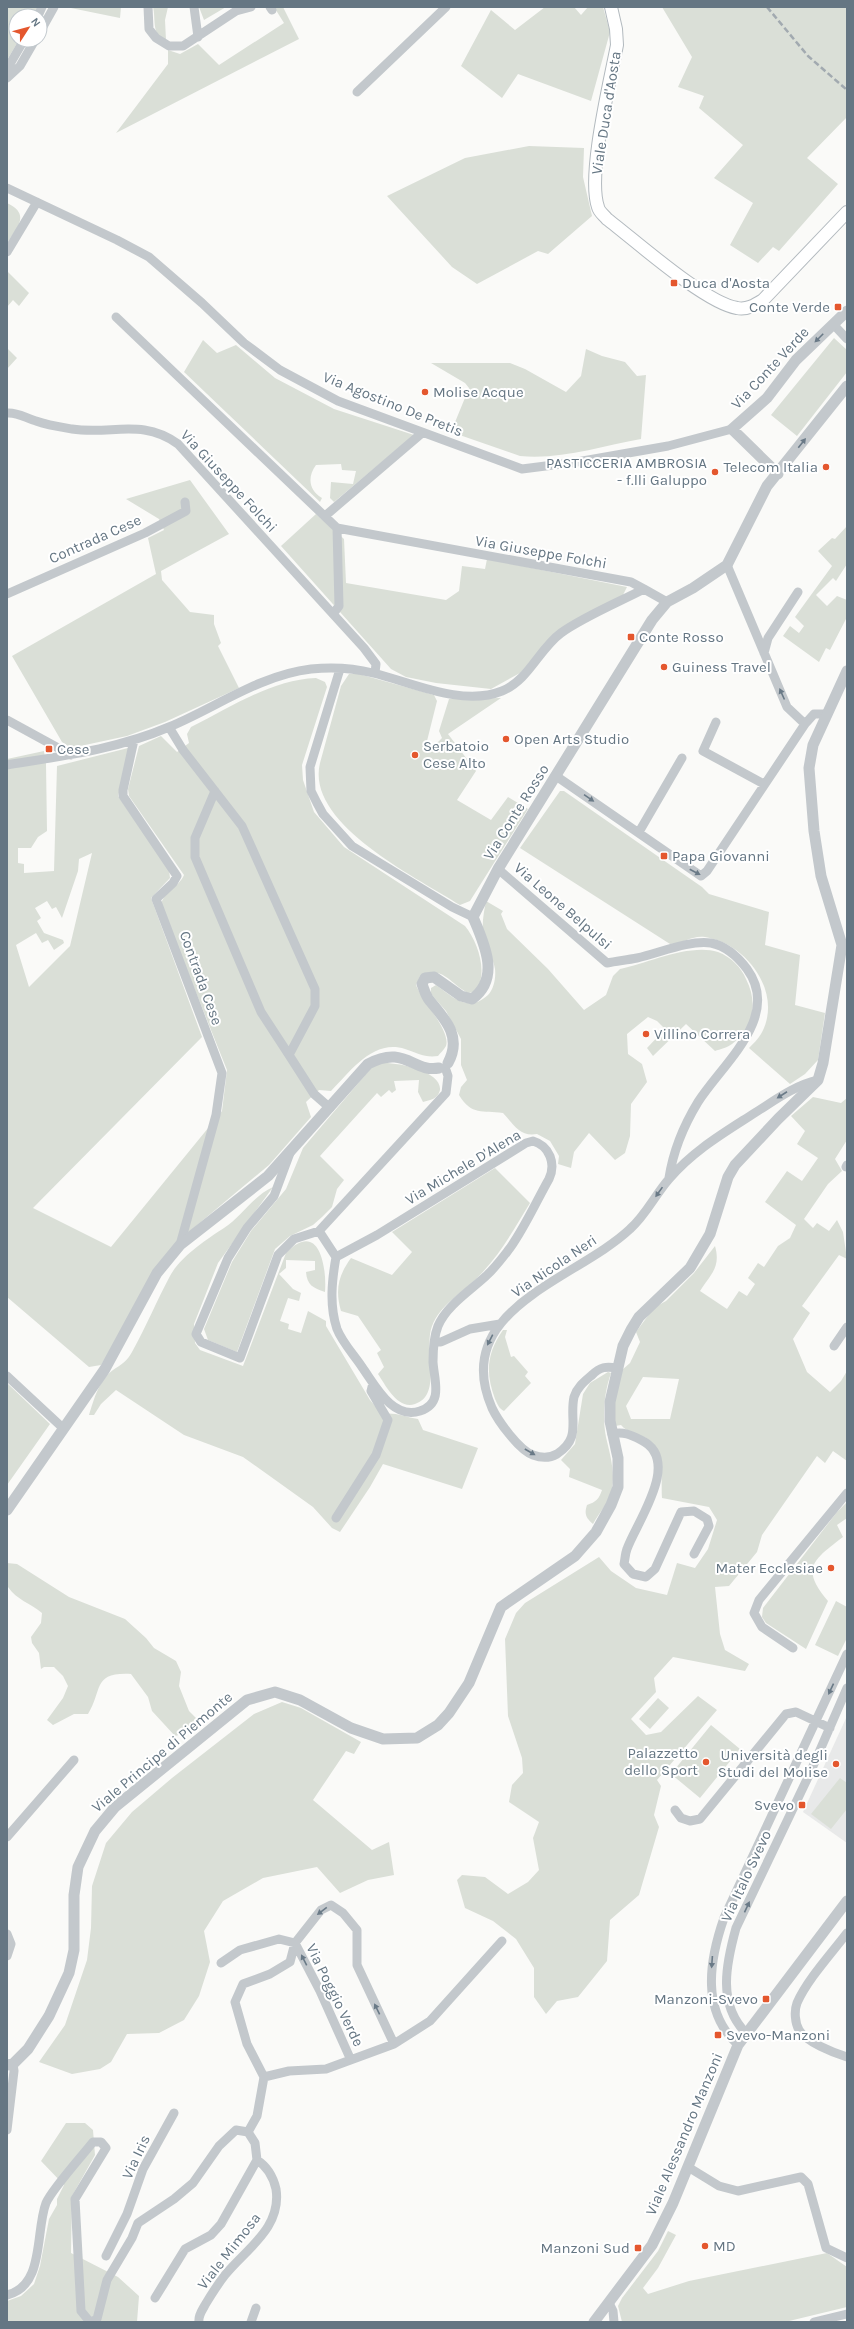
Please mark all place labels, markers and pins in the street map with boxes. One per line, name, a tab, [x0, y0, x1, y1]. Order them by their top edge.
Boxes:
place label: Duca d'Aosta	[682, 274, 770, 292]
marker: Duca d'Aosta	[669, 278, 679, 288]
place label: Conte Verde	[749, 298, 830, 316]
marker: Conte Verde	[833, 302, 843, 312]
place label: Molise Acque	[433, 383, 524, 401]
marker: Molise Acque	[420, 387, 430, 397]
place label: PASTICCERIA AMBROSIA - f.lli Galuppo	[546, 454, 707, 489]
place label: Telecom Italia	[723, 458, 818, 476]
marker: Telecom Italia	[821, 462, 831, 472]
marker: PASTICCERIA AMBROSIA - f.lli Galuppo	[710, 467, 720, 477]
place label: Conte Rosso	[639, 628, 724, 646]
marker: Conte Rosso	[626, 632, 636, 642]
place label: Guiness Travel	[672, 658, 771, 676]
marker: Guiness Travel	[659, 662, 669, 672]
place label: Open Arts Studio	[514, 730, 629, 748]
marker: Open Arts Studio	[501, 734, 511, 744]
place label: Serbatoio Cese Alto	[423, 737, 489, 772]
place label: Cese	[57, 740, 89, 758]
marker: Cese	[44, 744, 54, 754]
marker: Serbatoio Cese Alto	[410, 750, 420, 760]
place label: Papa Giovanni	[672, 847, 770, 865]
marker: Papa Giovanni	[659, 851, 669, 861]
place label: Villino Correra	[654, 1025, 750, 1043]
marker: Villino Correra	[641, 1029, 651, 1039]
place label: Mater Ecclesiae	[716, 1559, 823, 1577]
marker: Mater Ecclesiae	[826, 1563, 836, 1573]
place label: Palazzetto dello Sport	[624, 1744, 698, 1779]
place label: Università degli Studi del Molise	[718, 1746, 828, 1781]
marker: Palazzetto dello Sport	[701, 1757, 711, 1767]
marker: Università degli Studi del Molise	[831, 1759, 841, 1769]
place label: Svevo	[754, 1796, 794, 1814]
marker: Svevo	[797, 1800, 807, 1810]
place label: Manzoni-Svevo	[654, 1990, 758, 2008]
marker: Manzoni-Svevo	[761, 1994, 771, 2004]
place label: Svevo-Manzoni	[726, 2026, 830, 2044]
marker: Svevo-Manzoni	[713, 2030, 723, 2040]
place label: MD	[713, 2237, 736, 2255]
place label: Manzoni Sud	[541, 2239, 630, 2257]
marker: MD	[700, 2241, 710, 2251]
marker: Manzoni Sud	[633, 2243, 643, 2253]

